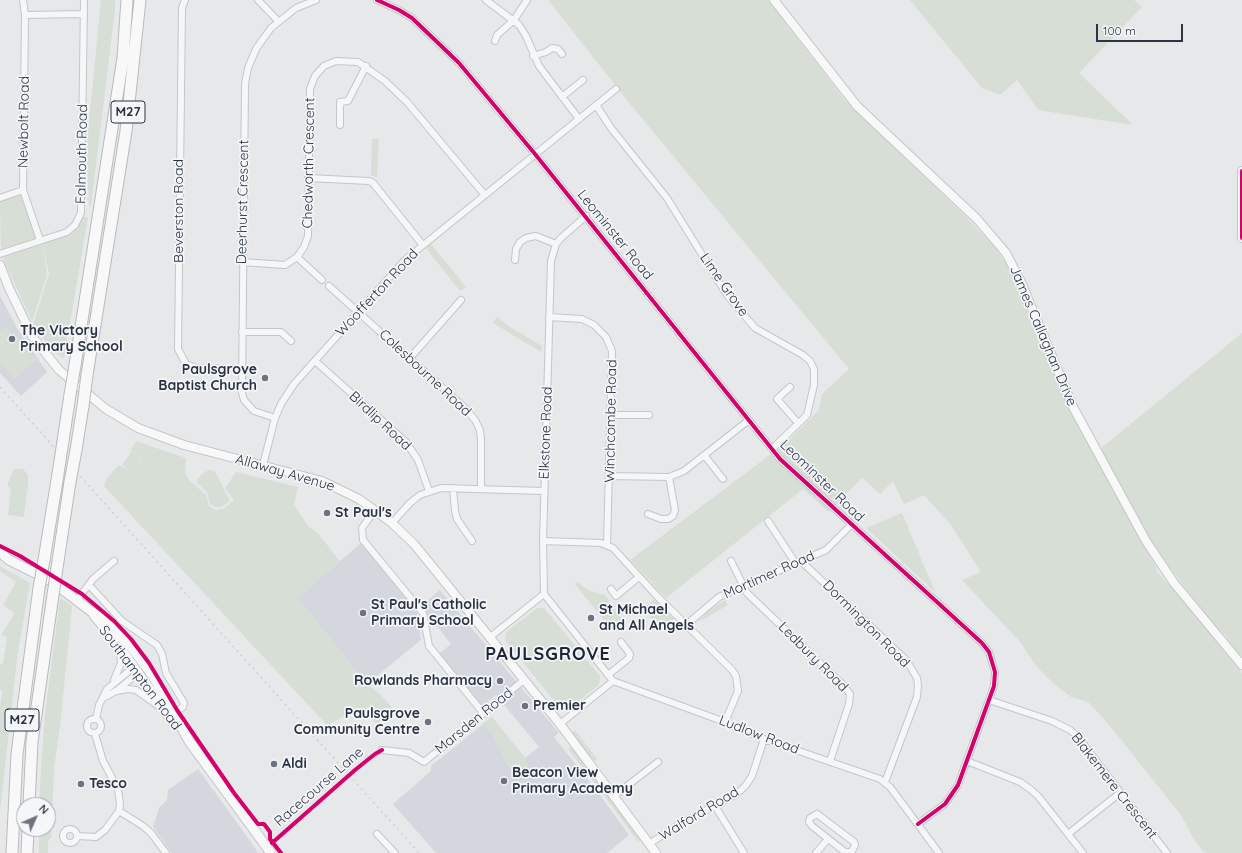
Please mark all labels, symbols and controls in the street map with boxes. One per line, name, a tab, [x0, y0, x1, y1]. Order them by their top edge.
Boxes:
scale bar	[1098, 16, 1185, 42]
text: 100 m	[1103, 23, 1136, 38]
street label: Newbolt Road	[15, 76, 33, 168]
street label: Chedworth Crescent	[299, 97, 319, 229]
road number: M27	[111, 101, 145, 123]
street label: Falmouth Road	[73, 104, 91, 204]
street label: Deerhurst Crescent	[234, 140, 252, 264]
street label: Beverston Road	[171, 159, 187, 263]
street label: Leominster Road	[574, 187, 656, 283]
street label: Woofferton Road	[332, 246, 422, 340]
street label: Lime Grove	[696, 250, 752, 320]
street label: James Callaghan Drive	[1006, 263, 1080, 409]
place label: The Victory Primary School	[20, 323, 123, 356]
street label: Colesbourne Road	[375, 326, 475, 420]
marker: The Victory Primary School	[7, 334, 17, 344]
street label: Winchcombe Road	[602, 359, 620, 483]
place label: Paulsgrove Baptist Church	[158, 362, 257, 394]
marker: Paulsgrove Baptist Church	[260, 373, 270, 383]
street label: Elkstone Road	[536, 386, 556, 480]
street label: Birdlip Road	[345, 388, 415, 454]
street label: Leominster Road	[776, 436, 868, 526]
street label: Allaway Avenue	[233, 451, 337, 495]
place label: St Paul's	[335, 505, 392, 521]
marker: St Paul's	[322, 508, 332, 518]
street label: Mortimer Road	[721, 547, 817, 603]
street label: Dormington Road	[819, 577, 913, 671]
place label: St Paul's Catholic Primary School	[371, 597, 486, 630]
place label: St Michael and All Angels	[599, 602, 694, 634]
marker: St Paul's Catholic Primary School	[358, 608, 368, 618]
marker: St Michael and All Angels	[586, 613, 596, 623]
street label: Ledbury Road	[774, 618, 852, 696]
street label: Southampton Road	[95, 622, 185, 734]
district label: PAULSGROVE	[485, 644, 611, 666]
place label: Rowlands Pharmacy	[354, 673, 492, 689]
marker: Rowlands Pharmacy	[495, 676, 505, 686]
street label: Marsden Road	[432, 685, 516, 757]
place label: Premier	[533, 698, 586, 714]
marker: Premier	[520, 701, 530, 711]
place label: Paulsgrove Community Centre	[294, 706, 420, 738]
road number: M27	[5, 709, 39, 731]
street label: Ludlow Road	[717, 712, 801, 758]
marker: Paulsgrove Community Centre	[423, 717, 433, 727]
street label: Blakemere Crescent	[1067, 730, 1161, 842]
street label: Racecourse Lane	[271, 744, 367, 830]
place label: Aldi	[282, 756, 307, 772]
marker: Aldi	[269, 759, 279, 769]
place label: Beacon View Primary Academy	[512, 765, 633, 798]
place label: Tesco	[89, 776, 127, 792]
marker: Beacon View Primary Academy	[499, 776, 509, 786]
marker: Tesco	[76, 779, 86, 789]
street label: Walford Road	[656, 784, 742, 844]
north arrow	[16, 797, 56, 837]
text: N	[36, 801, 52, 817]

